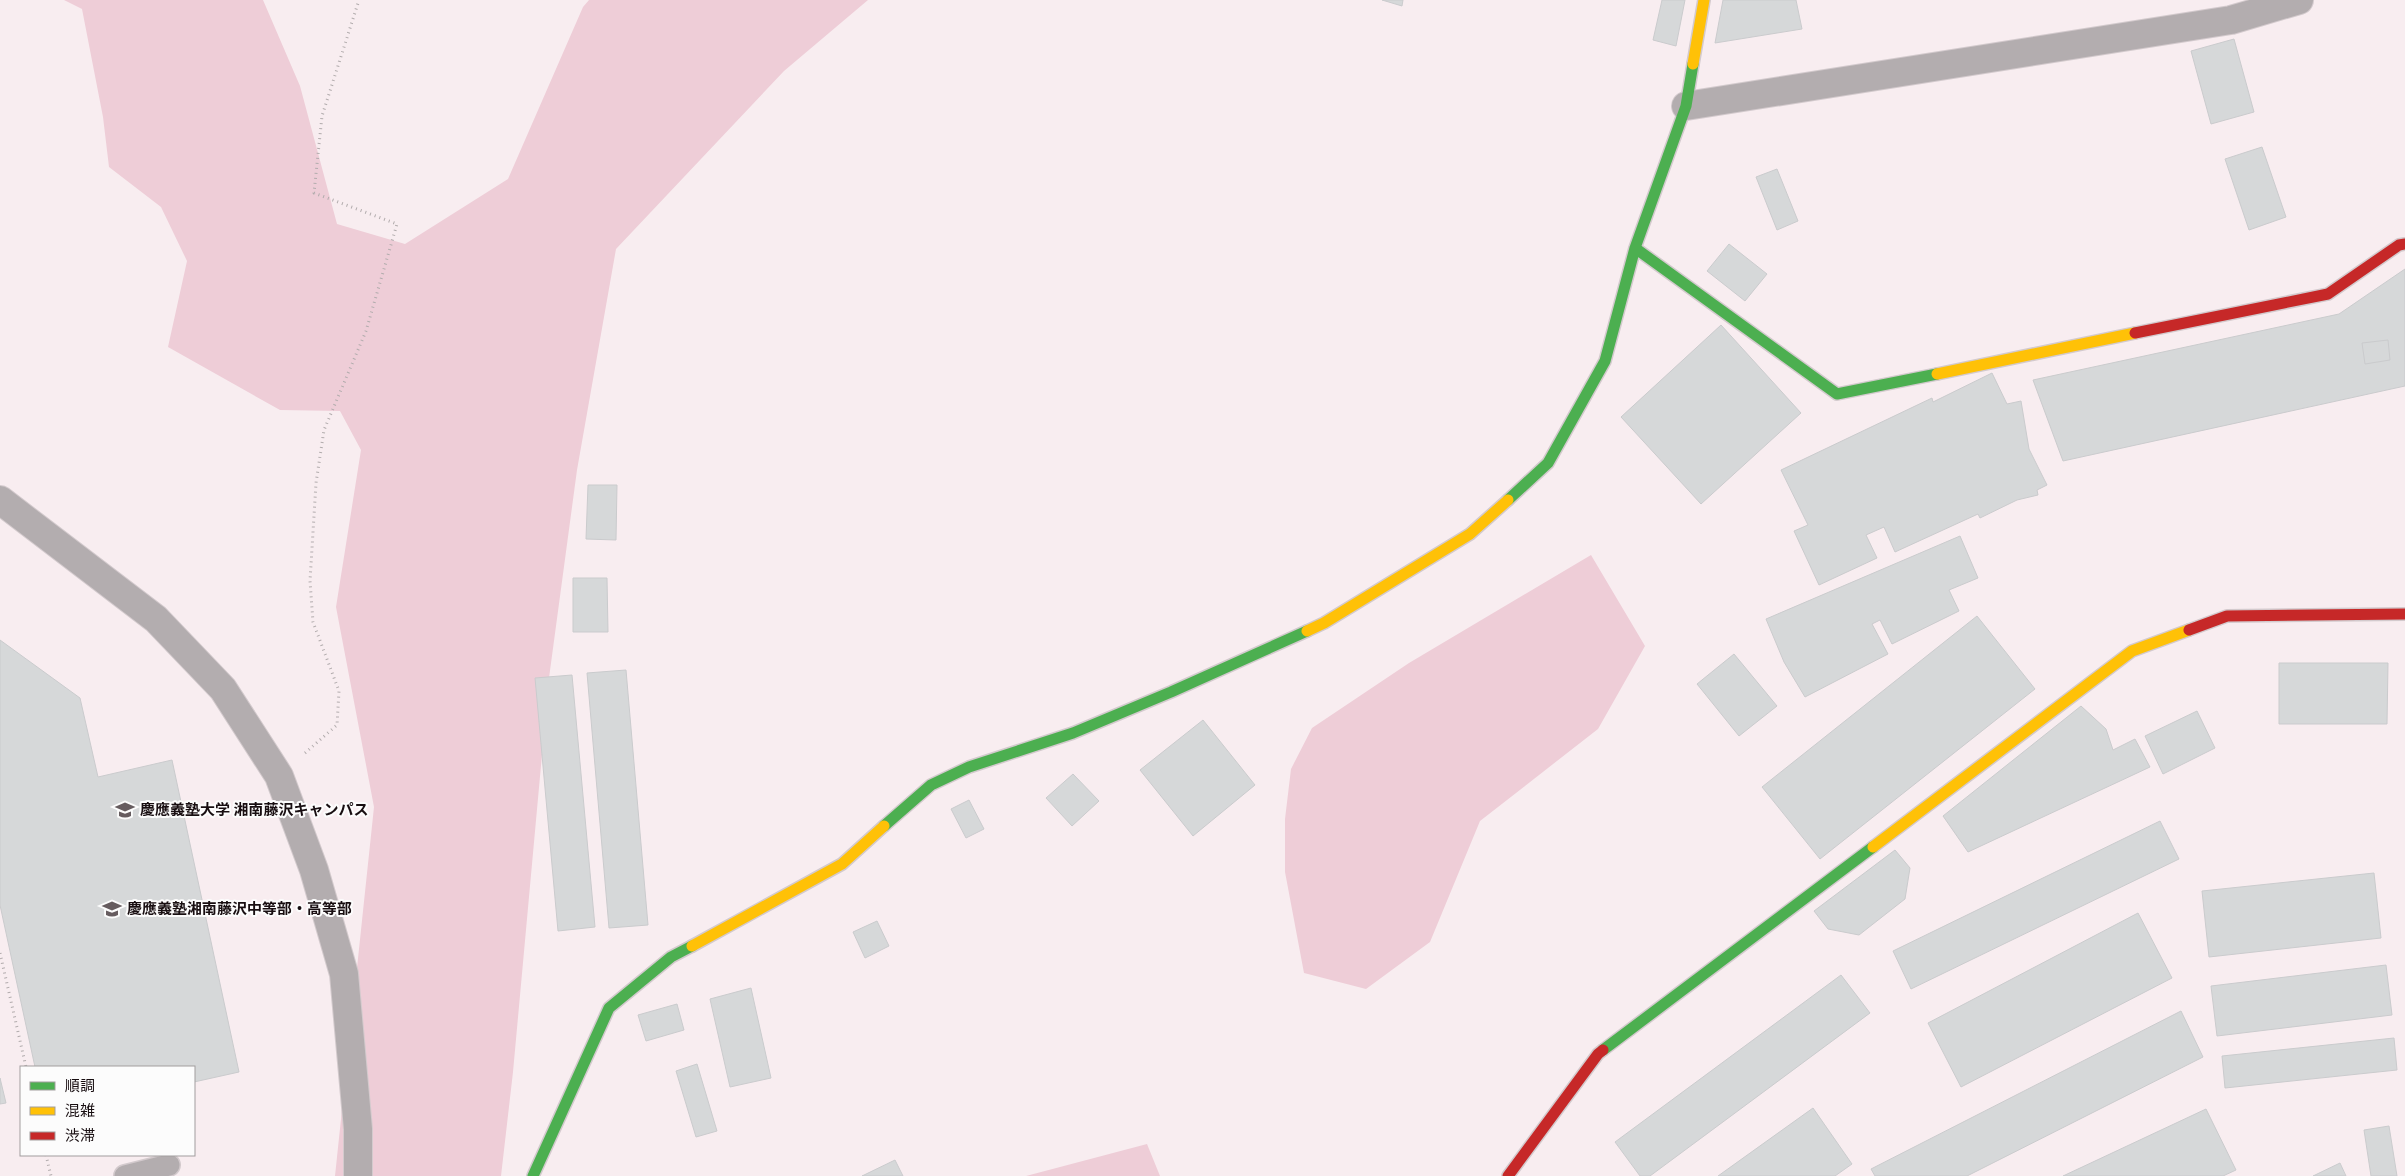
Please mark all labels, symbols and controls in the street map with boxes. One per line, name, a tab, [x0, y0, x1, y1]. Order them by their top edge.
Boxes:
school or university icon: 慶應義塾大学 湘南藤沢キャンパス	[114, 799, 136, 821]
place label: 慶應義塾大学 湘南藤沢キャンパス	[140, 801, 368, 819]
school or university icon: 慶應義塾湘南藤沢中等部・高等部	[101, 898, 123, 920]
place label: 慶應義塾湘南藤沢中等部・高等部	[127, 900, 352, 918]
legend	[20, 1066, 195, 1156]
text: 順調	[65, 1077, 95, 1095]
text: 混雑	[65, 1102, 95, 1120]
text: 渋滞	[65, 1127, 95, 1145]

